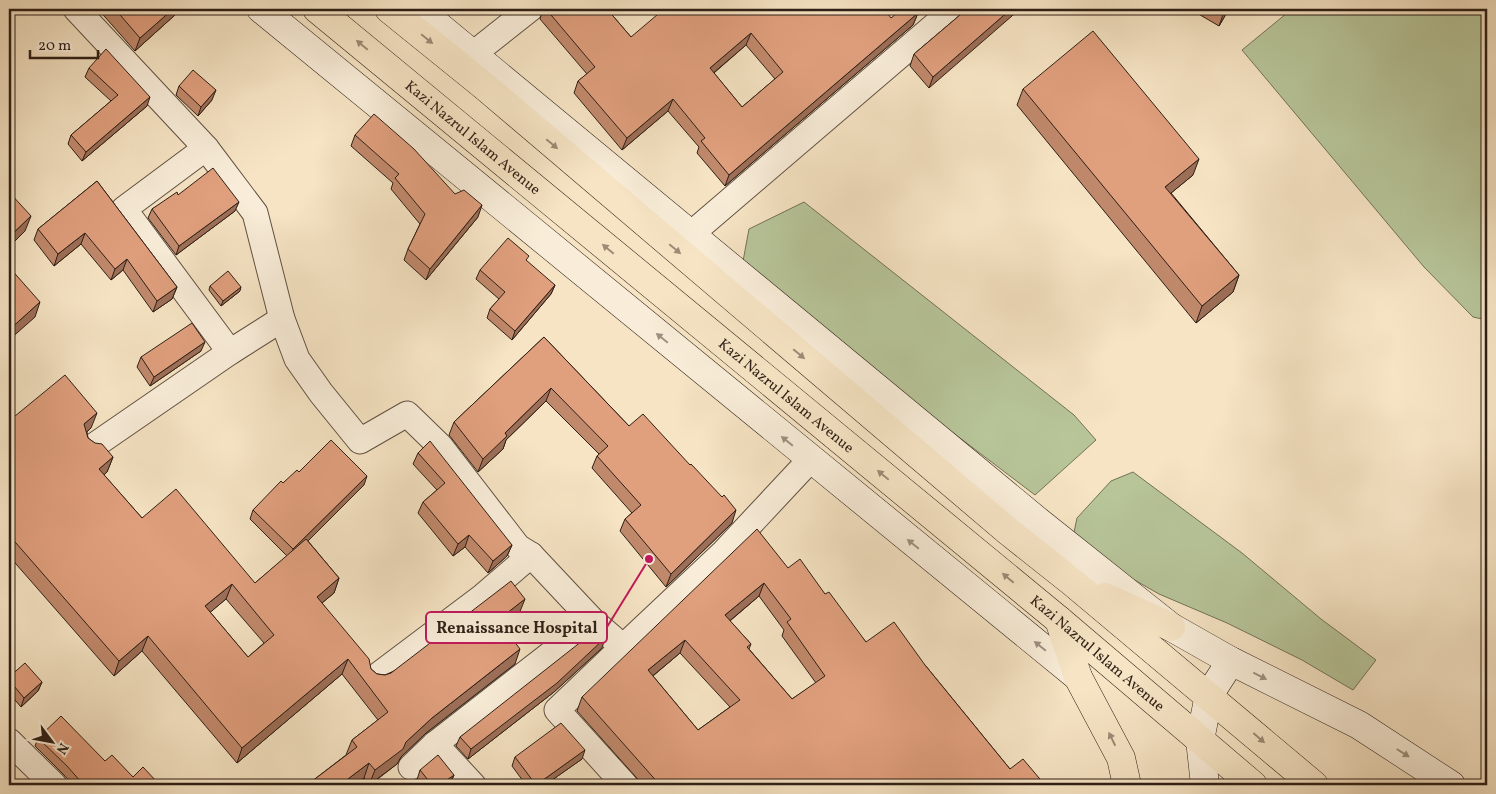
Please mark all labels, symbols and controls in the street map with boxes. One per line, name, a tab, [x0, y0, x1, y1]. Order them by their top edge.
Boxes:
scale bar	[30, 28, 98, 60]
one-way arrow	[420, 34, 433, 45]
text: 20 m	[38, 36, 71, 57]
one-way arrow	[355, 40, 368, 51]
street label: Kazi Nazrul Islam Avenue	[400, 76, 544, 201]
one-way arrow	[545, 138, 558, 149]
one-way arrow	[669, 243, 681, 255]
one-way arrow	[602, 244, 615, 255]
one-way arrow	[656, 333, 669, 344]
street label: Kazi Nazrul Islam Avenue	[713, 334, 858, 459]
one-way arrow	[792, 349, 805, 360]
one-way arrow	[781, 436, 794, 447]
one-way arrow	[876, 469, 889, 480]
one-way arrow	[907, 538, 920, 549]
one-way arrow	[1002, 573, 1015, 584]
street label: Kazi Nazrul Islam Avenue	[1025, 591, 1168, 717]
callout: Renaissance Hospital	[426, 612, 607, 643]
text: Renaissance Hospital	[436, 618, 598, 640]
one-way arrow	[1034, 641, 1047, 652]
one-way arrow	[1253, 672, 1267, 680]
north arrow	[28, 716, 78, 766]
one-way arrow	[1108, 732, 1116, 746]
one-way arrow	[1253, 732, 1265, 743]
text: N	[51, 739, 73, 757]
one-way arrow	[1396, 748, 1409, 758]

